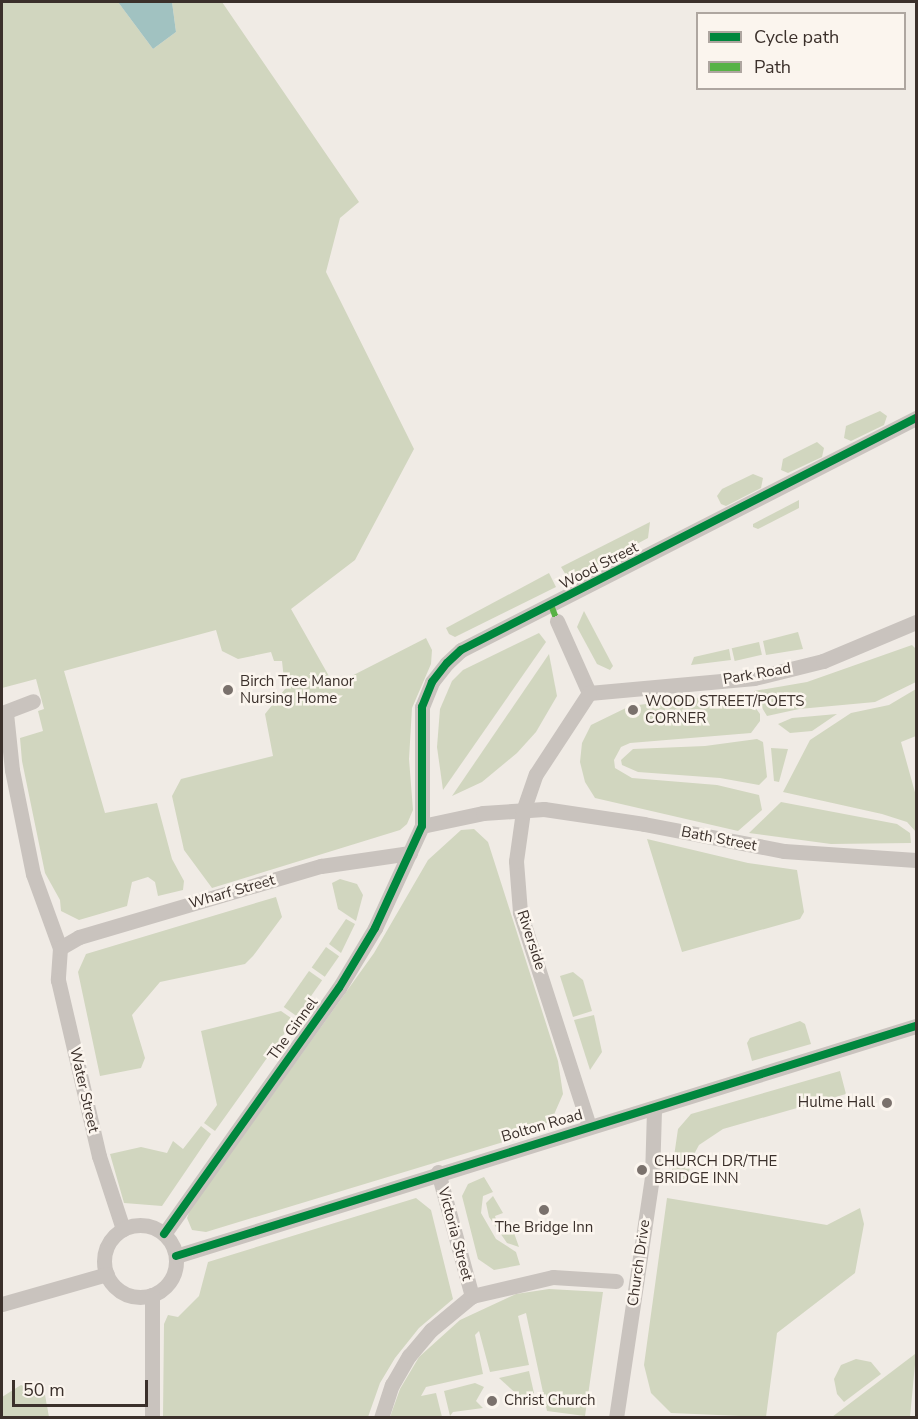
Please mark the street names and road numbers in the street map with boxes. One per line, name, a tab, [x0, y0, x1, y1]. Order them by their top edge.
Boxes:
street label: Wood Street	[557, 538, 641, 594]
street label: Park Road	[722, 659, 792, 689]
street label: Bath Street	[680, 823, 758, 855]
street label: Wharf Street	[187, 871, 277, 913]
street label: Riverside	[513, 908, 549, 972]
street label: The Ginnel	[264, 994, 322, 1064]
street label: Water Street	[65, 1046, 103, 1134]
street label: Bolton Road	[499, 1106, 585, 1146]
street label: Victoria Street	[434, 1185, 476, 1283]
street label: Church Drive	[624, 1219, 654, 1307]

